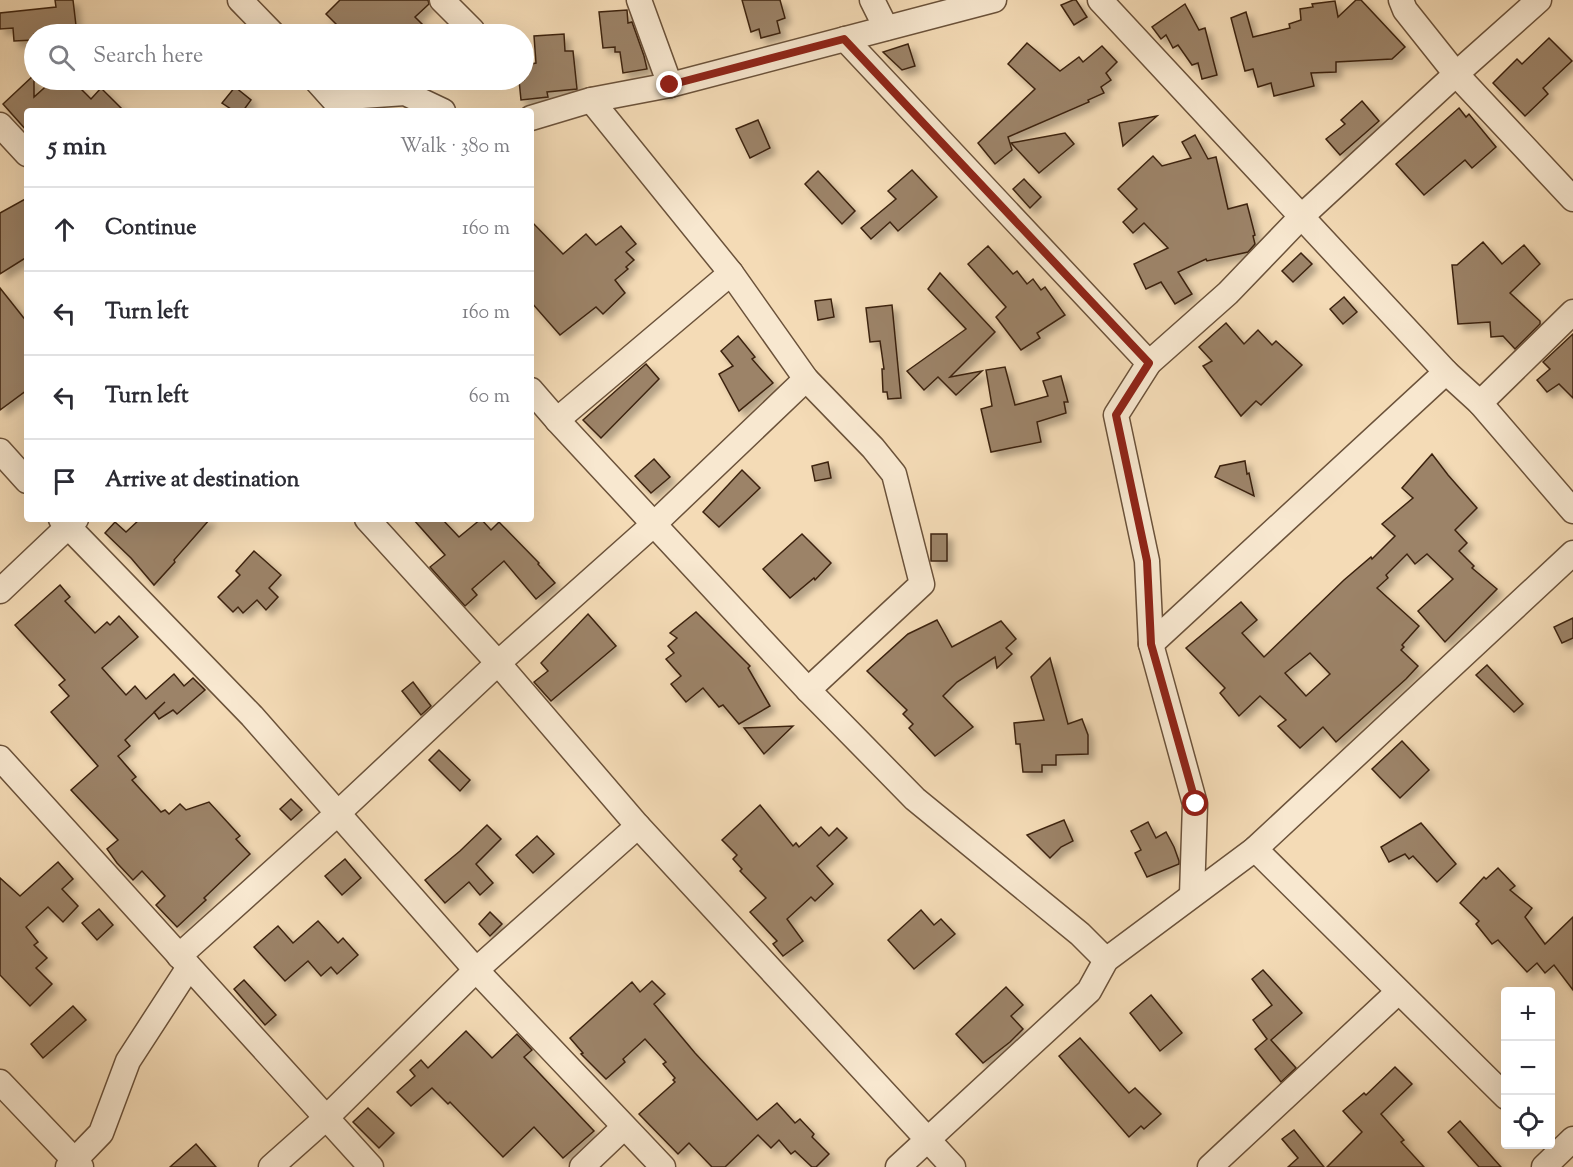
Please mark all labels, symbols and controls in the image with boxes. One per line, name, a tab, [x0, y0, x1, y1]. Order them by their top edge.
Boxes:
search box	[24, 24, 534, 90]
icon: search	[45, 41, 78, 74]
text: Search here	[93, 41, 203, 73]
route end	[656, 71, 682, 97]
text: 5 min	[48, 129, 107, 166]
text: Walk · 380 m	[400, 133, 510, 162]
icon: ahead	[48, 213, 81, 246]
text: Continue	[105, 213, 196, 245]
text: 160 m	[462, 215, 510, 244]
icon: left	[48, 297, 81, 330]
text: Turn left	[105, 297, 188, 329]
text: 160 m	[462, 299, 510, 328]
icon: left	[48, 381, 81, 414]
text: Turn left	[105, 381, 188, 413]
text: 60 m	[469, 383, 510, 412]
icon: arrive	[48, 465, 81, 498]
text: Arrive at destination	[105, 465, 300, 497]
route start	[1182, 790, 1208, 816]
map controls	[1501, 987, 1555, 1149]
button: +	[1501, 987, 1555, 1041]
button: −	[1501, 1041, 1555, 1095]
button: locate	[1501, 1095, 1555, 1149]

